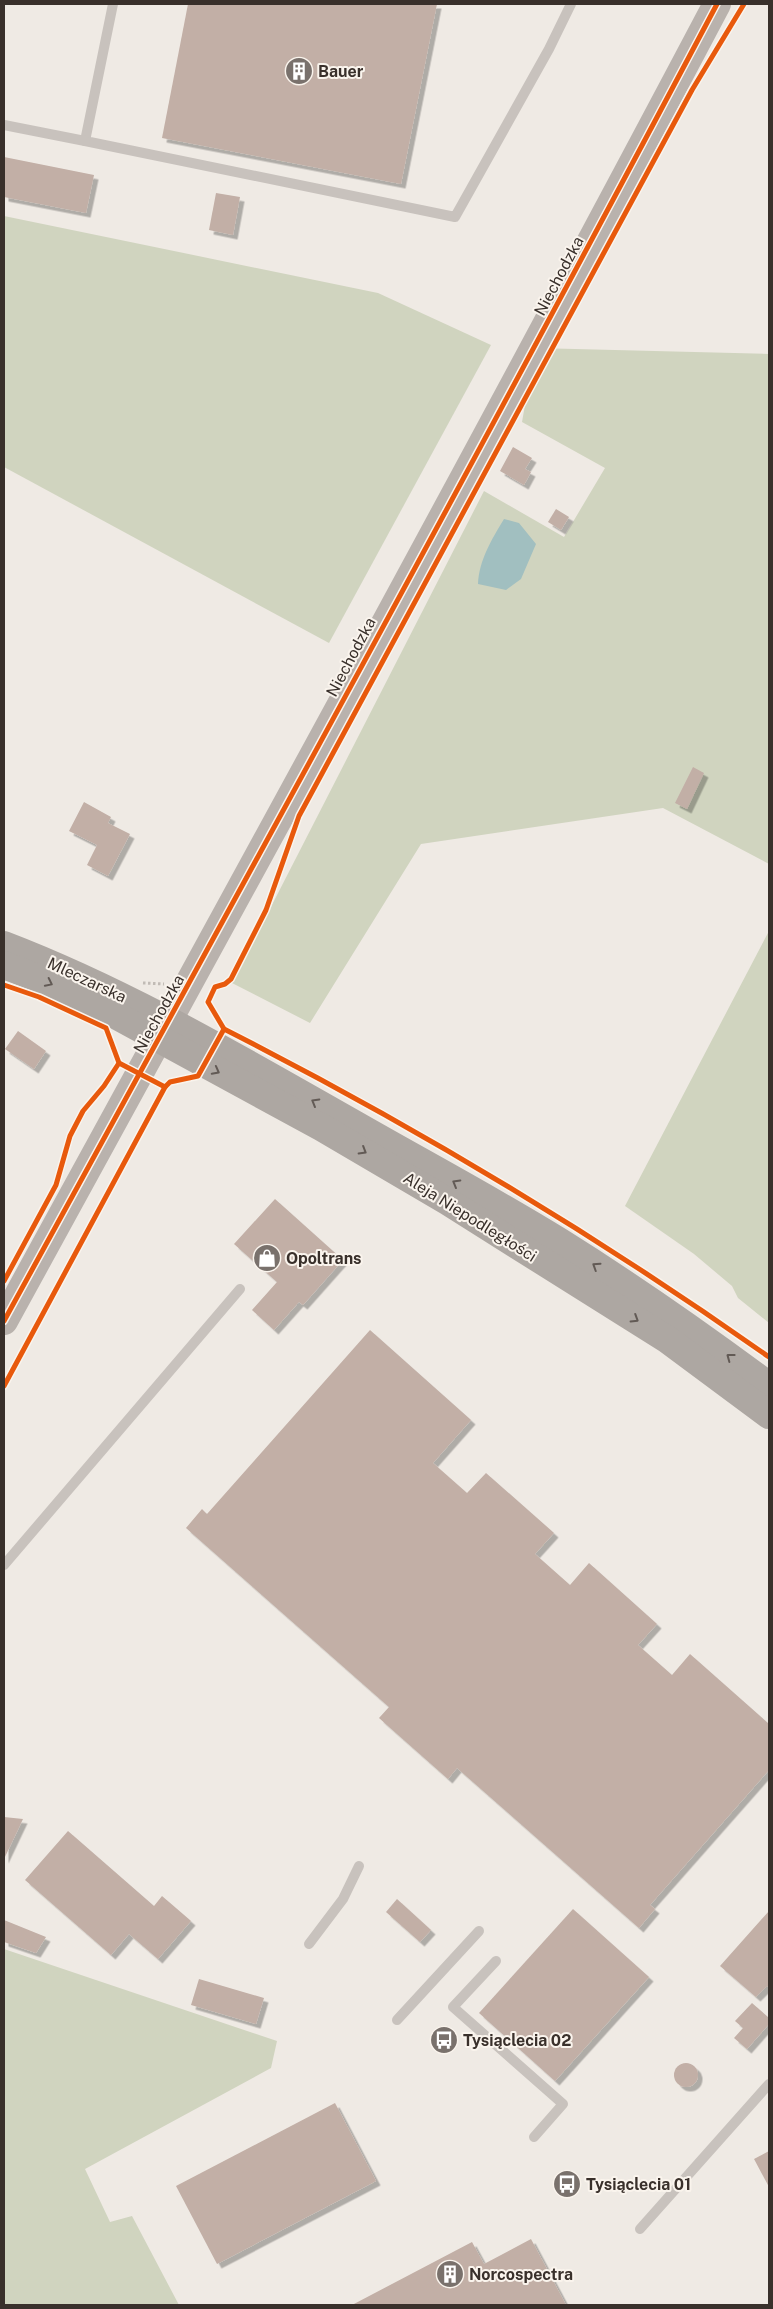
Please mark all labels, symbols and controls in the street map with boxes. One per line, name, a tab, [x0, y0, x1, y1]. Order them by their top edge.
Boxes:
building icon: Bauer	[284, 56, 314, 86]
place label: Bauer	[318, 62, 364, 81]
street label: Niechodzka	[530, 233, 588, 319]
street label: Niechodzka	[322, 614, 380, 700]
street label: Mleczarska	[45, 953, 129, 1007]
street label: Niechodzka	[130, 971, 188, 1057]
one-way arrow	[44, 977, 53, 987]
one-way arrow	[211, 1065, 220, 1075]
one-way arrow	[312, 1098, 321, 1108]
one-way arrow	[357, 1145, 366, 1155]
street label: Aleja Niepodległości	[400, 1168, 540, 1266]
one-way arrow	[453, 1179, 462, 1189]
shop icon: Opoltrans	[252, 1243, 282, 1273]
place label: Opoltrans	[286, 1249, 362, 1268]
one-way arrow	[592, 1263, 602, 1272]
one-way arrow	[630, 1313, 639, 1322]
one-way arrow	[726, 1354, 736, 1363]
bus stop icon: Tysiąclecia 02	[429, 2025, 459, 2055]
place label: Tysiąclecia 02	[463, 2031, 571, 2050]
bus stop icon: Tysiąclecia 01	[552, 2169, 582, 2199]
place label: Tysiąclecia 01	[586, 2175, 691, 2194]
building icon: Norcospectra	[435, 2259, 465, 2289]
place label: Norcospectra	[469, 2265, 573, 2284]

